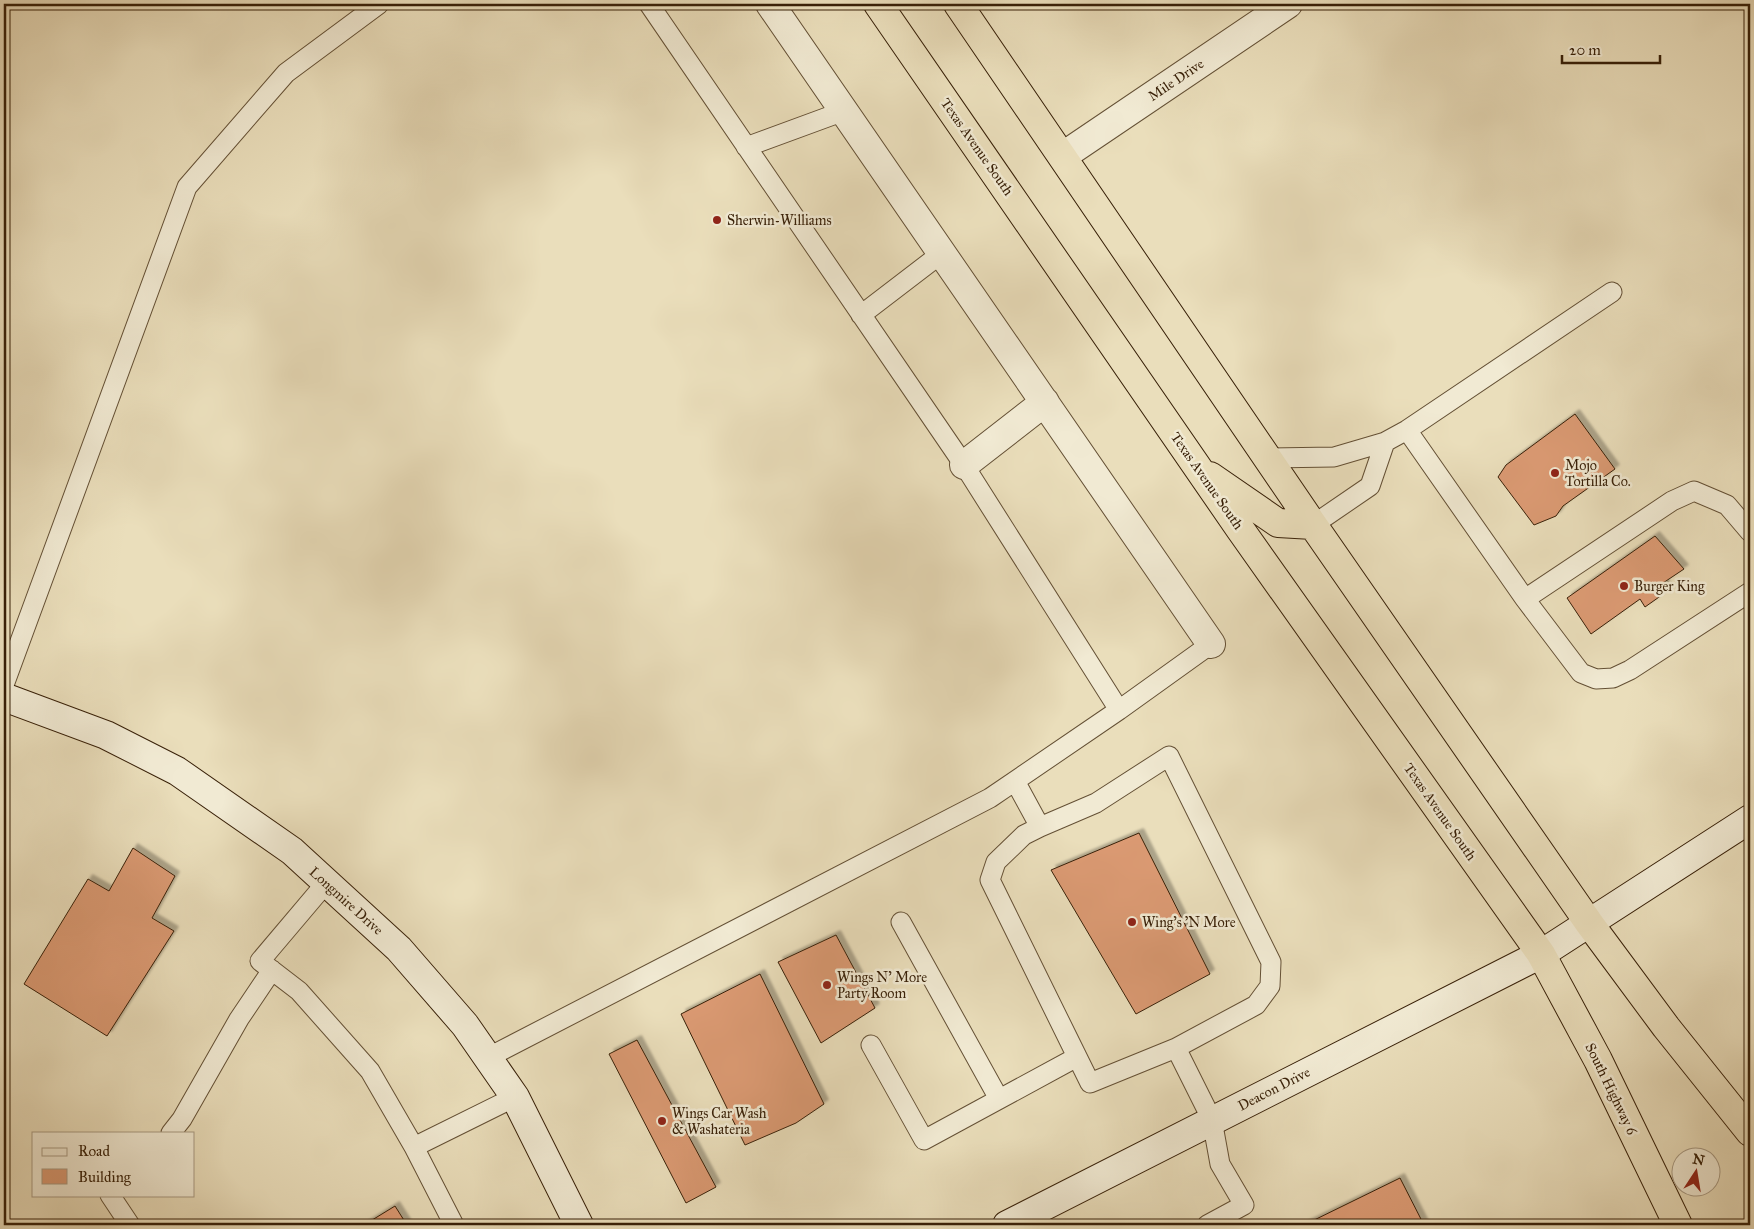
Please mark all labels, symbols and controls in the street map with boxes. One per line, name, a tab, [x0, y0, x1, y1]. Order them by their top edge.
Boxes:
scale bar	[1562, 32, 1659, 64]
text: 20 m	[1569, 41, 1601, 59]
street label: Mile Drive	[1145, 55, 1207, 105]
street label: Texas Avenue South	[937, 95, 1017, 199]
place label: Sherwin-Williams	[727, 212, 832, 229]
marker: Sherwin-Williams	[711, 214, 723, 226]
street label: Texas Avenue South	[1167, 429, 1247, 533]
place label: Mojo Tortilla Co.	[1565, 457, 1631, 490]
marker: Mojo Tortilla Co.	[1549, 467, 1561, 479]
place label: Burger King	[1634, 578, 1705, 595]
marker: Burger King	[1618, 580, 1630, 592]
street label: Texas Avenue South	[1400, 760, 1480, 864]
street label: Longmire Drive	[306, 863, 387, 939]
place label: Wing's 'N More	[1142, 914, 1236, 931]
marker: Wing's 'N More	[1126, 916, 1138, 928]
place label: Wings N' More Party Room	[837, 969, 927, 1002]
marker: Wings N' More Party Room	[821, 979, 833, 991]
street label: South Highway 6	[1581, 1040, 1641, 1138]
street label: Deacon Drive	[1235, 1063, 1313, 1114]
place label: Wings Car Wash & Washateria	[672, 1105, 767, 1138]
marker: Wings Car Wash & Washateria	[656, 1115, 668, 1127]
legend	[32, 1132, 195, 1196]
text: Road	[78, 1142, 110, 1160]
north arrow	[1672, 1146, 1722, 1196]
text: N	[1691, 1150, 1706, 1169]
text: Building	[78, 1168, 132, 1186]

